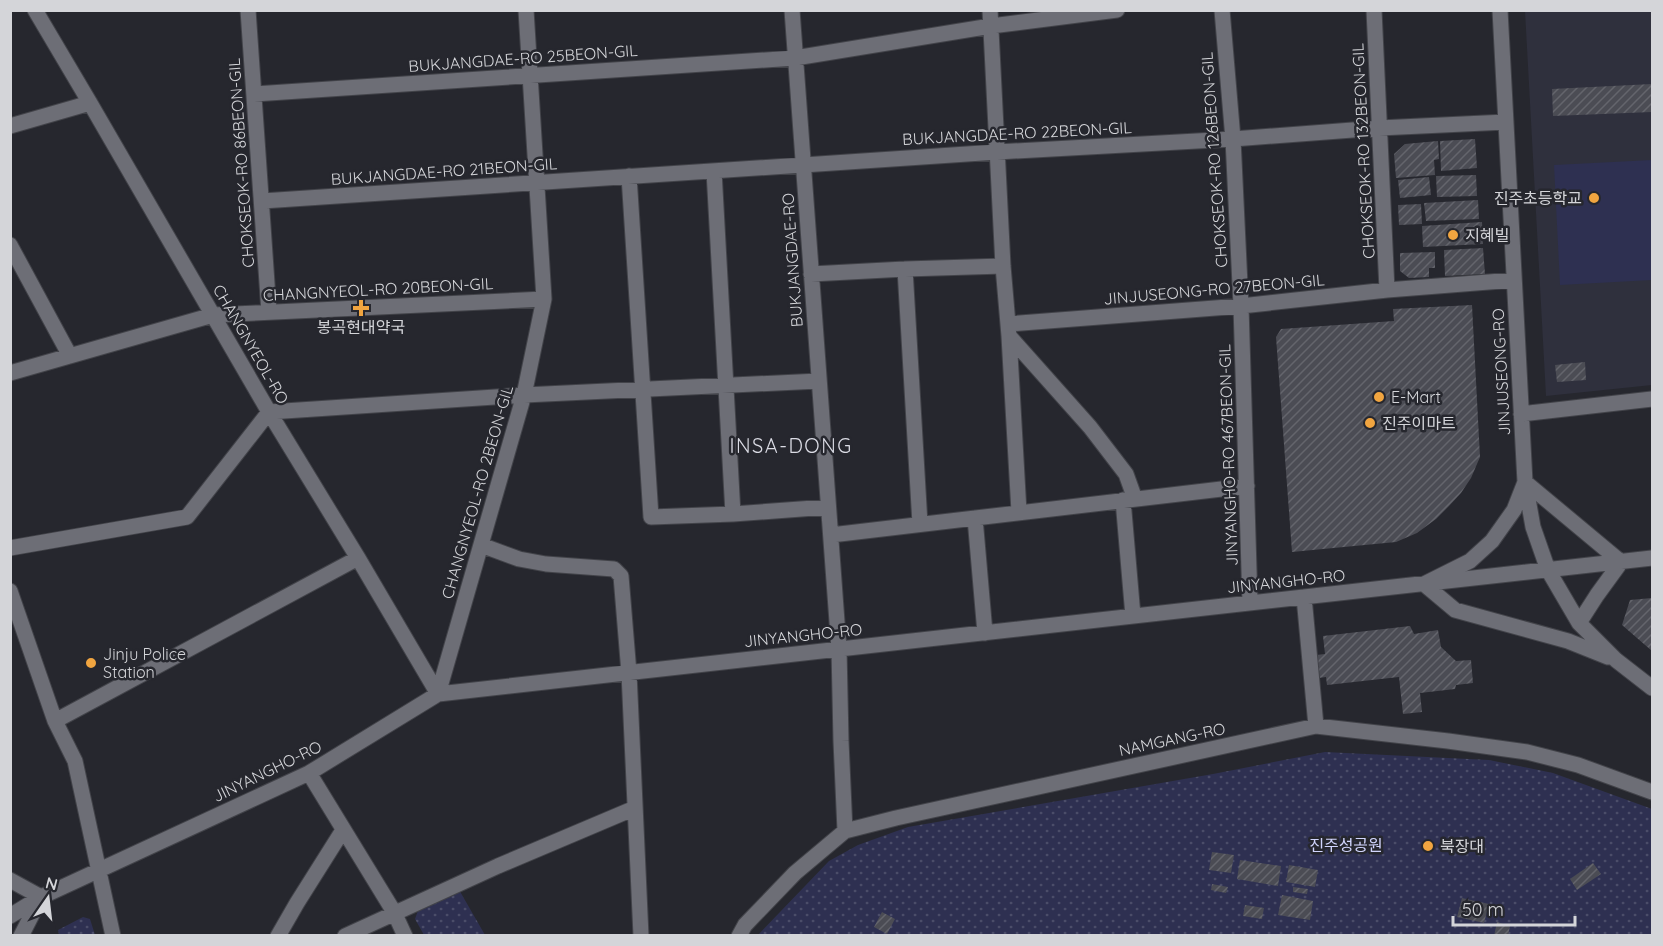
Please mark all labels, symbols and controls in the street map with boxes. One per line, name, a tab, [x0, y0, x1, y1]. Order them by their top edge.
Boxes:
street label: BUKJANGDAE-RO 25BEON-GIL	[408, 40, 639, 76]
street label: CHOKSEOK-RO 132BEON-GIL	[1347, 42, 1379, 259]
street label: CHOKSEOK-RO 126BEON-GIL	[1196, 51, 1232, 268]
street label: CHOKSEOK-RO 86BEON-GIL	[224, 57, 258, 268]
street label: BUKJANGDAE-RO 22BEON-GIL	[902, 117, 1133, 149]
street label: BUKJANGDAE-RO 21BEON-GIL	[330, 153, 558, 189]
place label: 진주초등학교	[1494, 188, 1582, 208]
marker: 진주초등학교	[1587, 191, 1601, 205]
street label: BUKJANGDAE-RO	[777, 192, 807, 328]
place label: 지혜빌	[1465, 225, 1509, 245]
marker: 지혜빌	[1446, 228, 1460, 242]
street label: JINJUSEONG-RO 27BEON-GIL	[1103, 269, 1326, 309]
street label: CHANGNYEOL-RO 20BEON-GIL	[262, 273, 494, 305]
street label: CHANGNYEOL-RO	[209, 281, 293, 407]
marker: 봉곡현대약국	[354, 301, 368, 315]
street label: JINJUSEONG-RO	[1488, 308, 1514, 436]
place label: 봉곡현대약국	[317, 317, 405, 337]
street label: JINYANGHO-RO 467BEON-GIL	[1214, 343, 1242, 566]
street label: CHANGNYEOL-RO 2BEON-GIL	[437, 383, 517, 601]
place label: E-Mart	[1391, 387, 1441, 407]
marker: E-Mart	[1372, 390, 1386, 404]
place label: 진주이마트	[1382, 413, 1456, 433]
marker: 진주이마트	[1363, 416, 1377, 430]
district label: INSA-DONG	[729, 433, 853, 458]
street label: JINYANGHO-RO	[1226, 565, 1346, 597]
street label: JINYANGHO-RO	[743, 619, 863, 651]
place label: Jinju Police Station	[103, 644, 186, 682]
marker: Jinju Police Station	[84, 656, 98, 670]
street label: NAMGANG-RO	[1117, 718, 1227, 760]
street label: JINYANGHO-RO	[209, 736, 325, 806]
park label: 진주성공원	[1309, 835, 1383, 855]
place label: 북장대	[1440, 836, 1484, 856]
marker: 북장대	[1421, 839, 1435, 853]
north arrow	[18, 868, 78, 928]
text: N	[44, 872, 60, 895]
scale bar	[1453, 889, 1574, 927]
text: 50 m	[1462, 898, 1504, 921]

